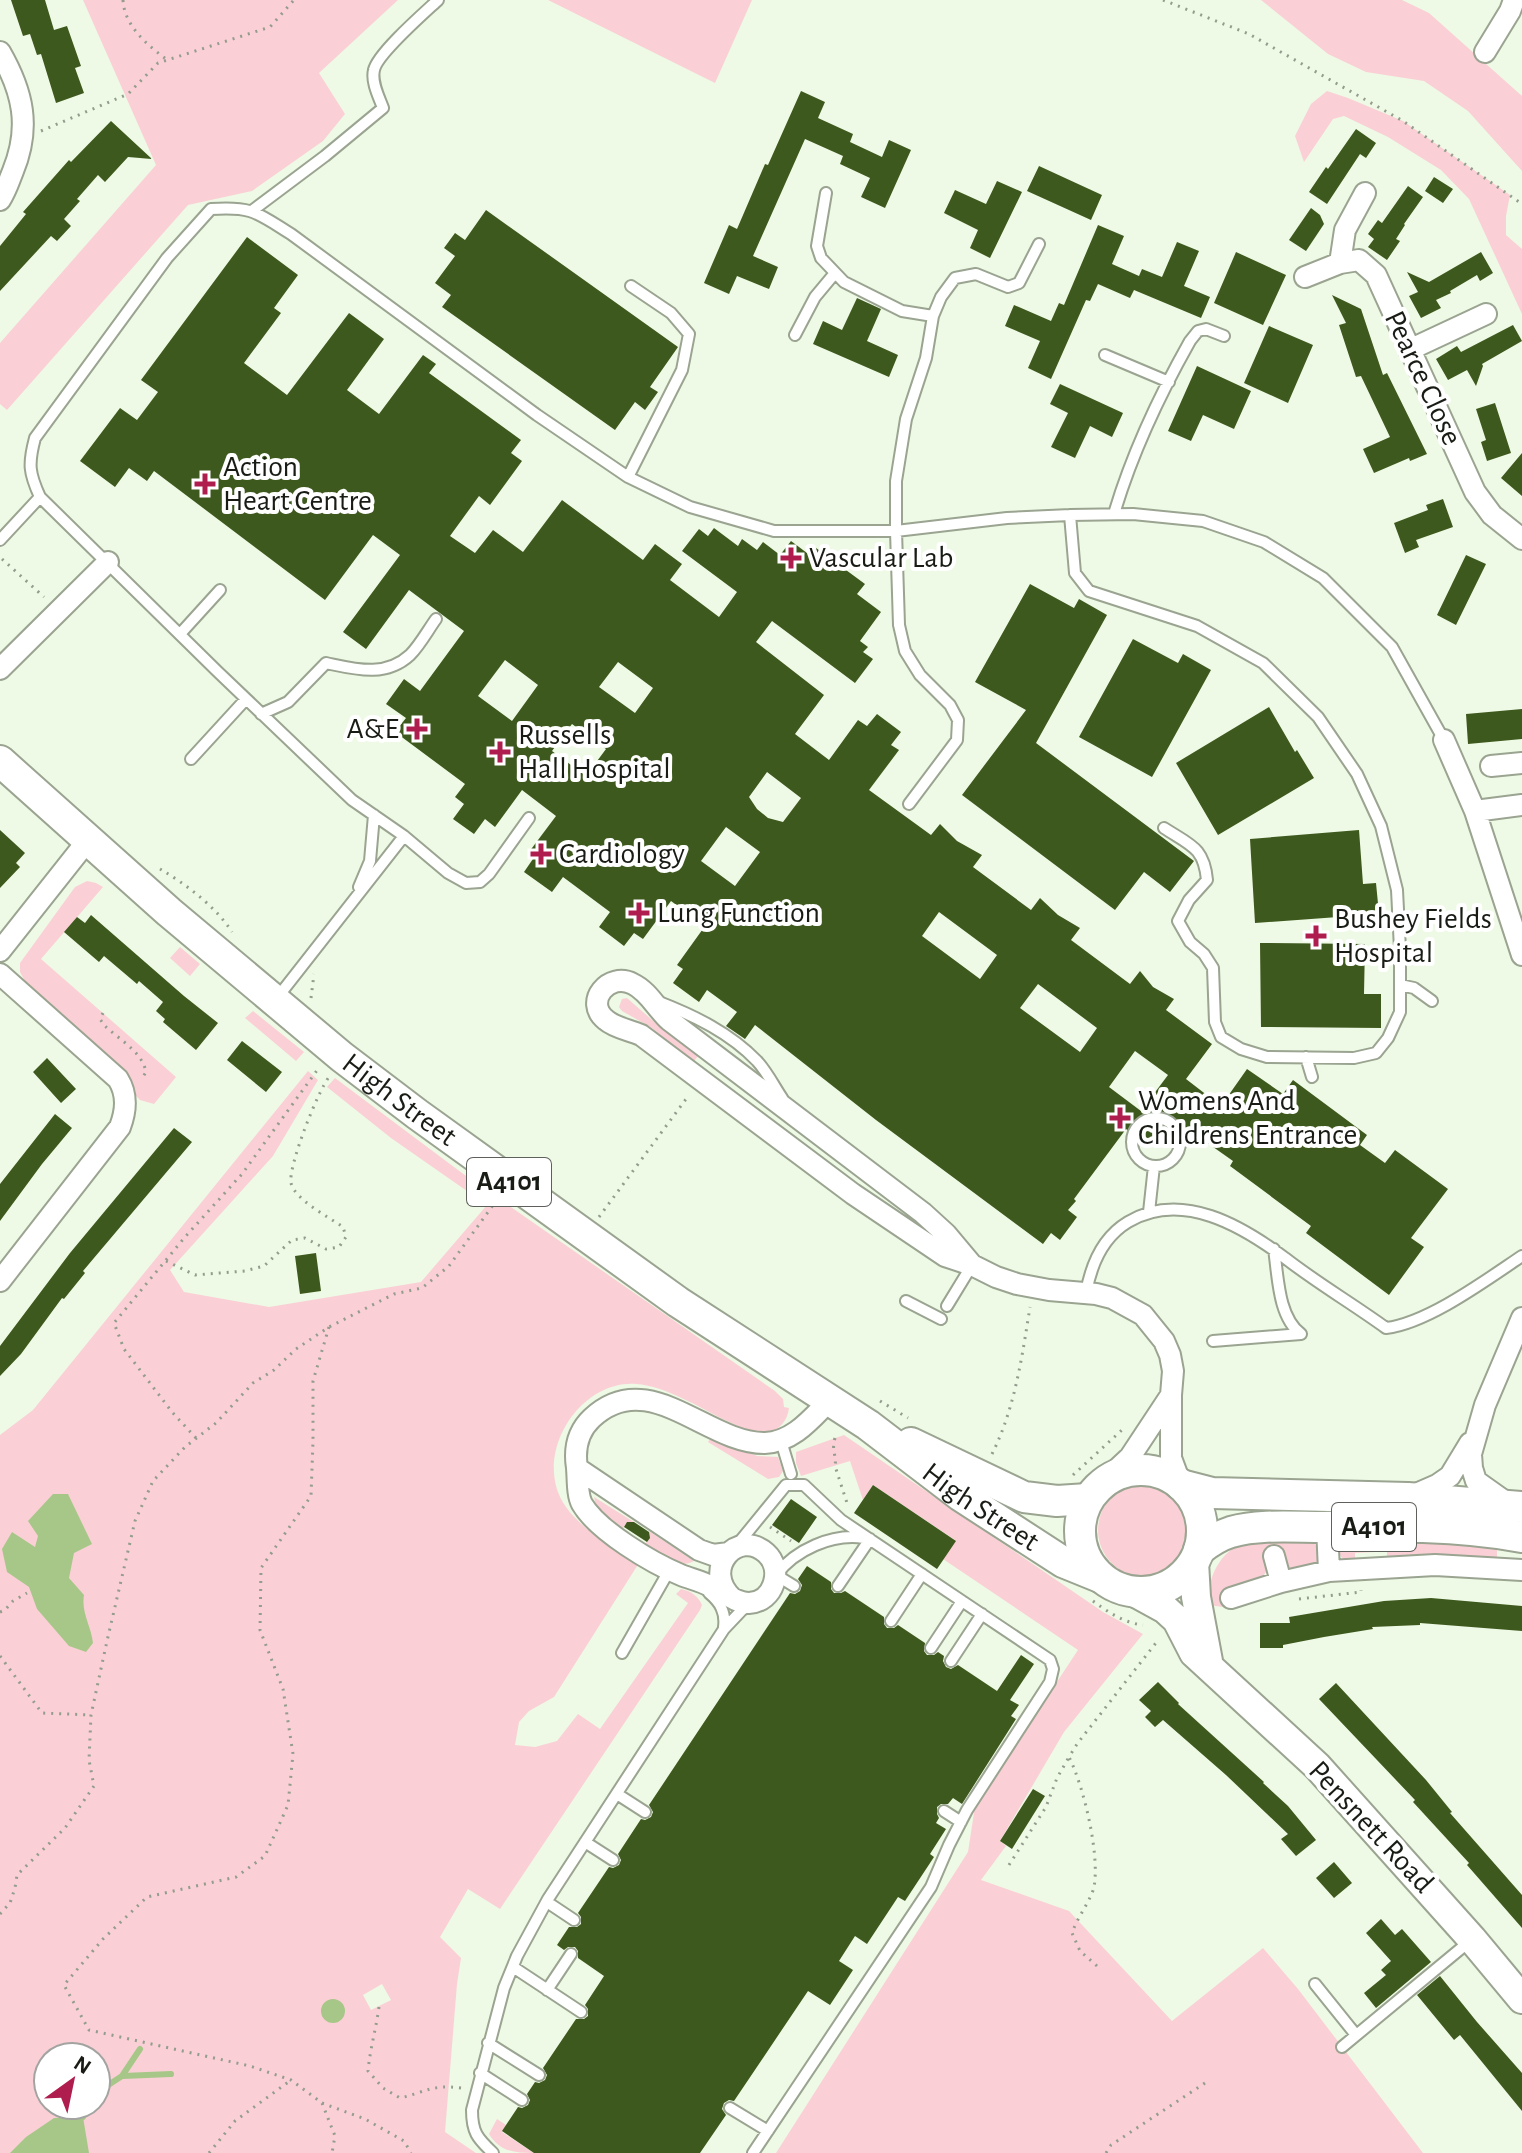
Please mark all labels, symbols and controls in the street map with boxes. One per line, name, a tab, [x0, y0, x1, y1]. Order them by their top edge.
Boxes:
street label: Pearce Close	[1379, 306, 1467, 450]
place label: Action Heart Centre	[223, 452, 372, 516]
marker: Action Heart Centre	[194, 473, 216, 495]
place label: Vascular Lab	[809, 543, 953, 573]
marker: Vascular Lab	[780, 547, 802, 569]
place label: A&E	[346, 714, 399, 744]
marker: A&E	[406, 718, 428, 740]
place label: Russells Hall Hospital	[518, 720, 671, 784]
marker: Russells Hall Hospital	[489, 741, 511, 763]
place label: Cardiology	[559, 839, 685, 869]
marker: Cardiology	[530, 843, 552, 865]
place label: Lung Function	[657, 898, 820, 928]
marker: Lung Function	[628, 902, 650, 924]
place label: Bushey Fields Hospital	[1334, 904, 1492, 968]
marker: Bushey Fields Hospital	[1305, 925, 1327, 947]
street label: High Street	[337, 1048, 462, 1152]
place label: Womens And Childrens Entrance	[1138, 1086, 1357, 1150]
marker: Womens And Childrens Entrance	[1109, 1107, 1131, 1129]
road number: A4101	[467, 1158, 551, 1206]
street label: High Street	[917, 1457, 1044, 1557]
road number: A4101	[1332, 1503, 1416, 1551]
street label: Pensnett Road	[1303, 1755, 1439, 1899]
north arrow	[32, 2041, 112, 2121]
text: N	[70, 2052, 95, 2078]

